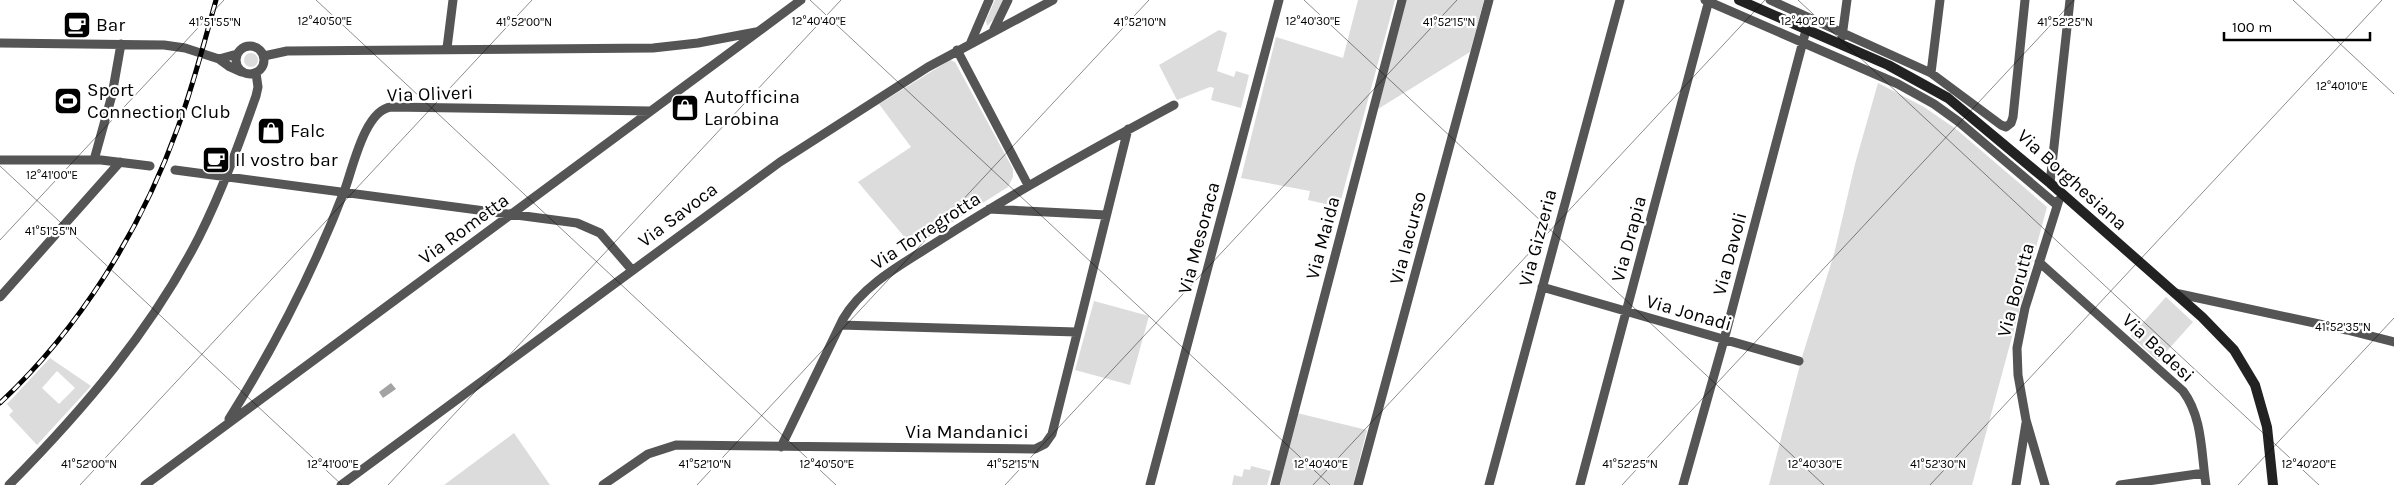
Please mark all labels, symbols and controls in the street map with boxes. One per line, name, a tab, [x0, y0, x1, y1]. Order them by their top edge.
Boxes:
cafe icon: Bar	[62, 10, 92, 40]
scale bar	[2224, 10, 2370, 42]
place label: Bar	[96, 14, 125, 36]
text: 12°40'50"E	[298, 14, 352, 28]
text: 12°40'40"E	[792, 14, 846, 28]
text: 12°40'30"E	[1285, 14, 1341, 28]
text: 12°40'20"E	[1781, 14, 1835, 28]
text: 41°51'55"N	[189, 15, 241, 29]
text: 41°52'00"N	[496, 15, 552, 29]
text: 41°52'10"N	[1113, 15, 1167, 29]
text: 41°52'15"N	[1423, 15, 1475, 29]
text: 41°52'25"N	[2037, 15, 2093, 29]
text: 100 m	[2232, 18, 2272, 36]
place label: Sport Connection Club	[87, 79, 230, 123]
text: 12°40'10"E	[2316, 79, 2368, 93]
street label: Via Oliveri	[386, 81, 474, 107]
sports icon: Sport Connection Club	[53, 86, 83, 116]
place label: Autofficina Larobina	[704, 86, 800, 130]
shop icon: Autofficina Larobina	[670, 93, 700, 123]
shop icon: Falc	[256, 116, 286, 146]
place label: Falc	[290, 120, 325, 142]
street label: Via Borghesiana	[2013, 125, 2131, 235]
cafe icon: Il vostro bar	[201, 145, 231, 175]
place label: Il vostro bar	[235, 149, 338, 171]
text: 12°41'00"E	[26, 168, 78, 182]
street label: Via Savoca	[634, 178, 722, 252]
street label: Via Mesoraca	[1173, 180, 1225, 296]
street label: Via Torregrotta	[867, 187, 985, 275]
street label: Via Gizzeria	[1514, 187, 1562, 289]
street label: Via Rometta	[415, 189, 513, 269]
street label: Via Iacurso	[1385, 189, 1431, 287]
street label: Via Drapia	[1607, 193, 1651, 285]
street label: Via Maida	[1301, 194, 1345, 282]
street label: Via Davoli	[1708, 210, 1752, 298]
text: 41°51'55"N	[25, 224, 77, 238]
street label: Via Borutta	[1993, 240, 2039, 340]
street label: Via Jonadi	[1644, 290, 1734, 336]
street label: Via Badesi	[2117, 309, 2199, 387]
text: 41°52'35"N	[2315, 320, 2371, 334]
street label: Via Mandanici	[905, 421, 1029, 443]
text: 41°52'00"N	[61, 457, 117, 471]
text: 12°41'00"E	[307, 457, 359, 471]
text: 41°52'10"N	[678, 457, 732, 471]
text: 12°40'50"E	[800, 457, 854, 471]
text: 41°52'15"N	[987, 457, 1039, 471]
text: 12°40'40"E	[1294, 457, 1348, 471]
text: 41°52'25"N	[1602, 457, 1658, 471]
text: 12°40'30"E	[1787, 457, 1843, 471]
text: 41°52'30"N	[1910, 457, 1966, 471]
text: 12°40'20"E	[2282, 457, 2336, 471]

